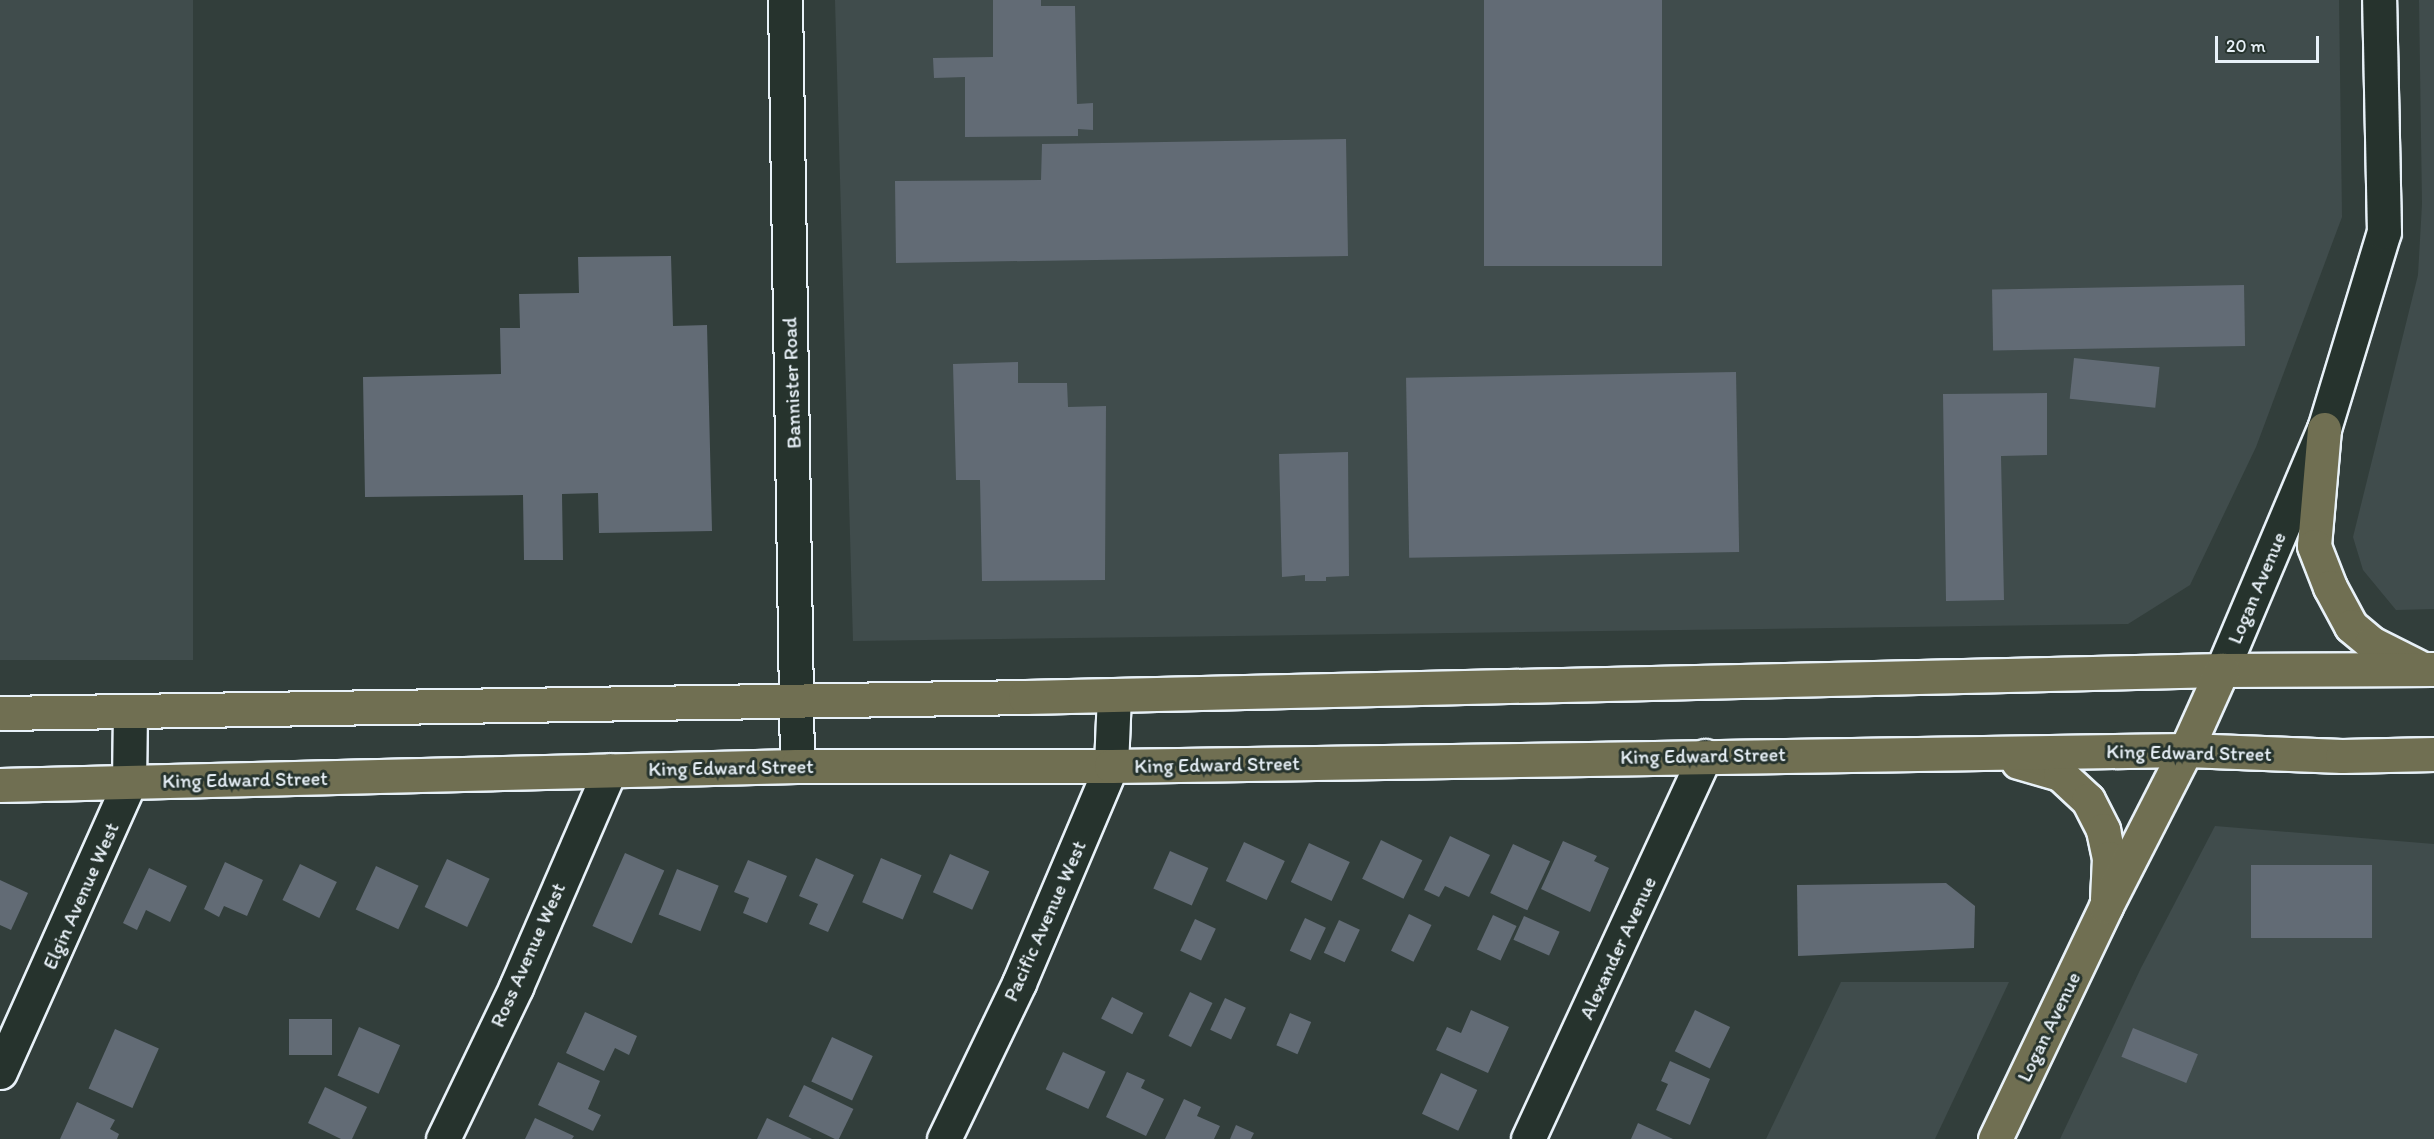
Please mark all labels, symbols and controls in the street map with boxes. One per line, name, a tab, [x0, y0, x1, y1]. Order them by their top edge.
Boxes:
scale bar	[2218, 24, 2322, 62]
text: 20 m	[2226, 35, 2266, 57]
street label: Bannister Road	[778, 317, 806, 449]
street label: Logan Avenue	[2223, 529, 2291, 647]
street label: King Edward Street	[2106, 740, 2272, 766]
street label: King Edward Street	[1620, 743, 1786, 769]
street label: King Edward Street	[1134, 752, 1300, 778]
street label: King Edward Street	[648, 755, 814, 781]
street label: King Edward Street	[162, 767, 328, 793]
street label: Elgin Avenue West	[38, 819, 124, 973]
street label: Pacific Avenue West	[999, 838, 1091, 1004]
street label: Alexander Avenue	[1575, 873, 1661, 1023]
street label: Ross Avenue West	[486, 880, 570, 1030]
street label: Logan Avenue	[2012, 969, 2086, 1085]

